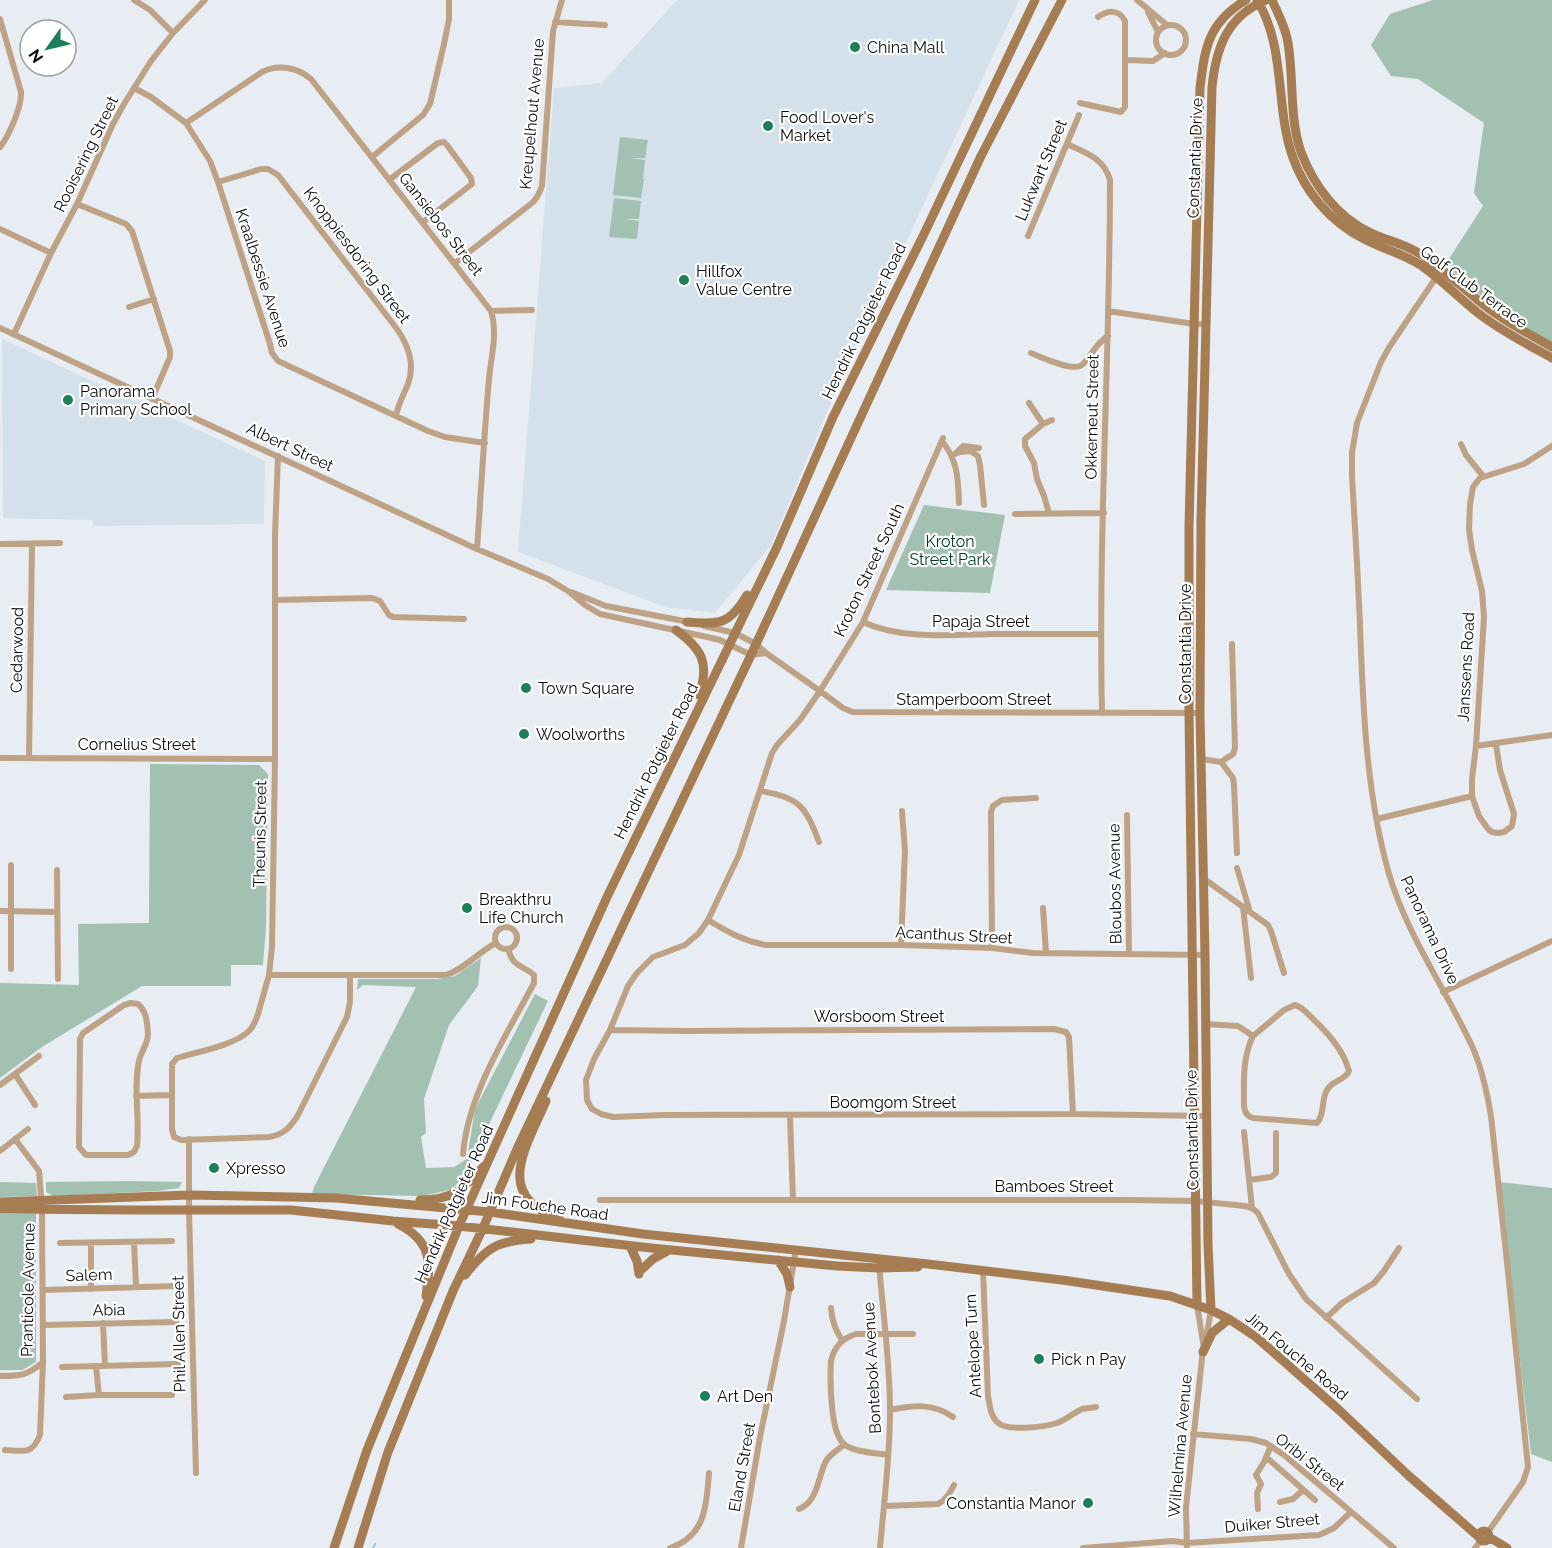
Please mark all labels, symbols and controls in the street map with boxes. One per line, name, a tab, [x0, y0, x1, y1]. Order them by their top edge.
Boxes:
north arrow	[18, 18, 78, 78]
street label: Kreupelhout Avenue	[516, 38, 548, 190]
place label: China Mall	[867, 38, 945, 57]
marker: China Mall	[848, 40, 862, 54]
text: N	[25, 46, 47, 66]
street label: Rooisering Street	[50, 92, 123, 215]
street label: Constantia Drive	[1183, 97, 1207, 219]
place label: Food Lover's Market	[780, 108, 875, 145]
street label: Lukwart Street	[1011, 116, 1071, 224]
marker: Food Lover's Market	[761, 119, 775, 133]
street label: Gansiebos Street	[395, 169, 488, 280]
street label: Knoppiesdoring Street	[300, 183, 415, 327]
street label: Kraalbessie Avenue	[232, 206, 294, 350]
street label: Hendrik Potgieter Road	[818, 240, 910, 402]
street label: Golf Club Terrace	[1417, 242, 1531, 332]
place label: Hillfox Value Centre	[696, 262, 792, 299]
marker: Hillfox Value Centre	[677, 273, 691, 287]
street label: Okkerneut Street	[1081, 353, 1103, 480]
place label: Panorama Primary School	[80, 382, 192, 419]
marker: Panorama Primary School	[61, 393, 75, 407]
street label: Albert Street	[243, 419, 337, 476]
street label: Kroton Street South	[830, 500, 908, 640]
park label: Kroton Street Park	[909, 532, 991, 569]
street label: Constantia Drive	[1176, 584, 1195, 704]
street label: Cedarwood	[7, 607, 27, 693]
street label: Papaja Street	[932, 612, 1031, 631]
street label: Janssens Road	[1454, 612, 1478, 722]
place label: Town Square	[538, 679, 634, 698]
street label: Hendrik Potgieter Road	[610, 680, 702, 842]
marker: Town Square	[519, 681, 533, 695]
street label: Stamperboom Street	[896, 690, 1052, 709]
place label: Woolworths	[536, 725, 625, 744]
marker: Woolworths	[517, 727, 531, 741]
street label: Cornelius Street	[78, 735, 197, 754]
street label: Theunis Street	[250, 780, 270, 888]
street label: Bloubos Avenue	[1104, 823, 1126, 945]
street label: Panorama Drive	[1397, 873, 1463, 987]
place label: Breakthru Life Church	[479, 890, 564, 927]
marker: Breakthru Life Church	[460, 901, 474, 915]
street label: Acanthus Street	[895, 922, 1014, 948]
street label: Worsboom Street	[814, 1007, 945, 1026]
street label: Constantia Drive	[1181, 1069, 1203, 1191]
street label: Boomgom Street	[830, 1093, 957, 1112]
street label: Hendrik Potgieter Road	[410, 1122, 498, 1286]
place label: Xpresso	[226, 1159, 286, 1178]
marker: Xpresso	[207, 1161, 221, 1175]
street label: Bamboes Street	[994, 1177, 1114, 1196]
street label: Jim Fouche Road	[480, 1188, 610, 1224]
street label: Pranticole Avenue	[17, 1223, 39, 1357]
street label: Salem	[65, 1265, 113, 1285]
street label: Phil Allen Street	[168, 1275, 190, 1393]
street label: Antelope Turn	[961, 1293, 985, 1399]
street label: Abia	[92, 1300, 126, 1320]
street label: Bontebok Avenue	[859, 1302, 885, 1434]
street label: Jim Fouche Road	[1242, 1308, 1352, 1404]
place label: Pick n Pay	[1051, 1350, 1127, 1369]
marker: Pick n Pay	[1032, 1352, 1046, 1366]
street label: Wilhelmina Avenue	[1164, 1374, 1196, 1518]
place label: Art Den	[717, 1387, 773, 1406]
marker: Art Den	[698, 1389, 712, 1403]
street label: Eland Street	[725, 1420, 759, 1513]
street label: Oribi Street	[1271, 1429, 1349, 1495]
place label: Constantia Manor	[946, 1494, 1076, 1513]
marker: Constantia Manor	[1081, 1496, 1095, 1510]
street label: Duiker Street	[1224, 1509, 1321, 1537]

